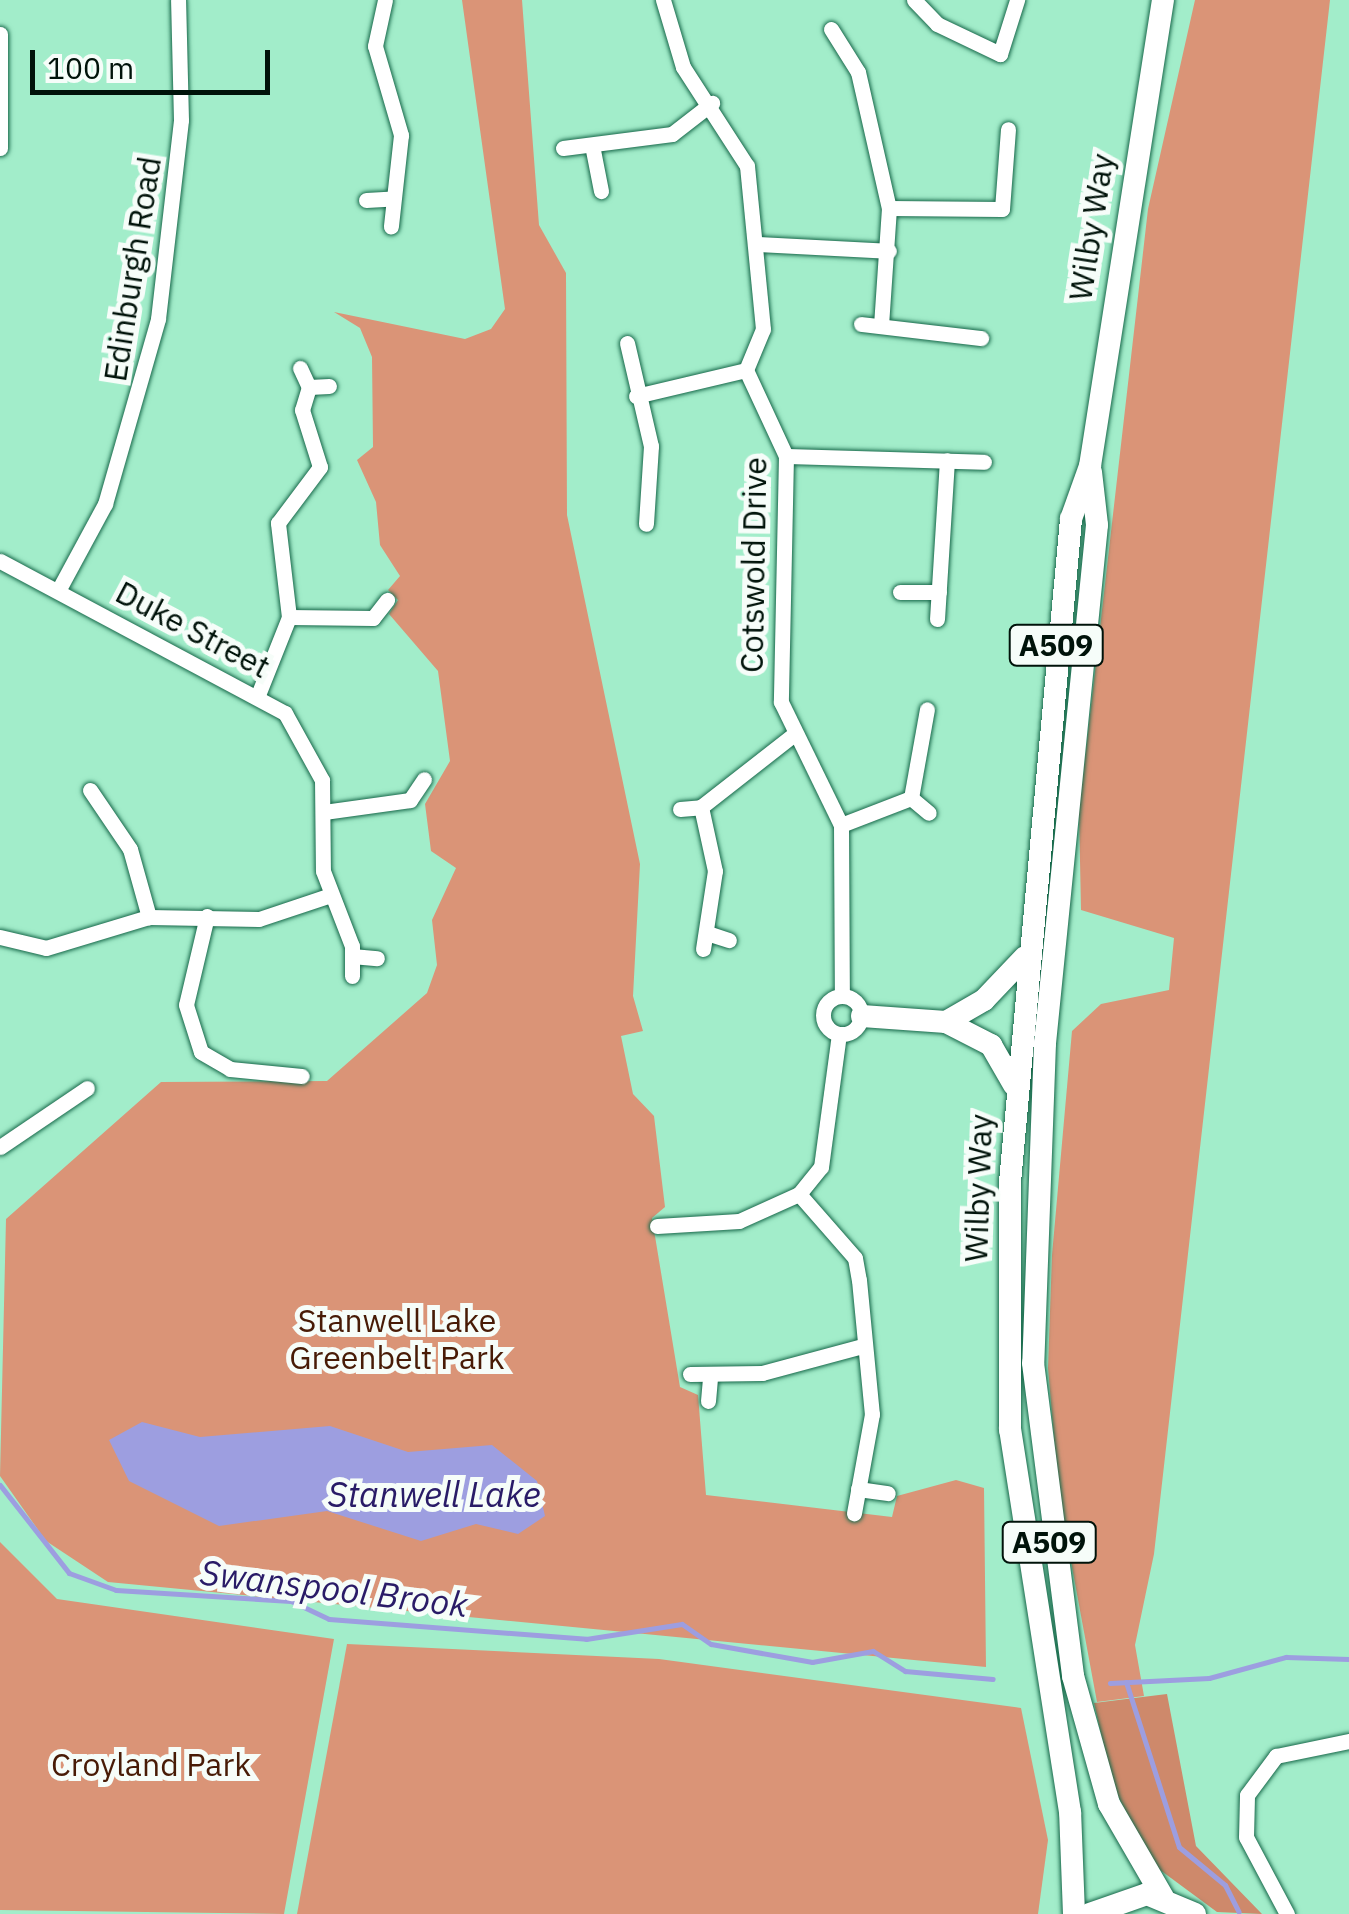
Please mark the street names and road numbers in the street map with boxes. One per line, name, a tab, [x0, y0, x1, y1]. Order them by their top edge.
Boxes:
street label: Wilby Way	[1060, 151, 1122, 303]
street label: Edinburgh Road	[95, 154, 169, 384]
street label: Cotswold Drive	[732, 457, 774, 673]
street label: Duke Street	[109, 572, 277, 686]
road number: A509	[1008, 620, 1104, 670]
street label: Wilby Way	[956, 1113, 1000, 1263]
road number: A509	[1002, 1517, 1096, 1567]

